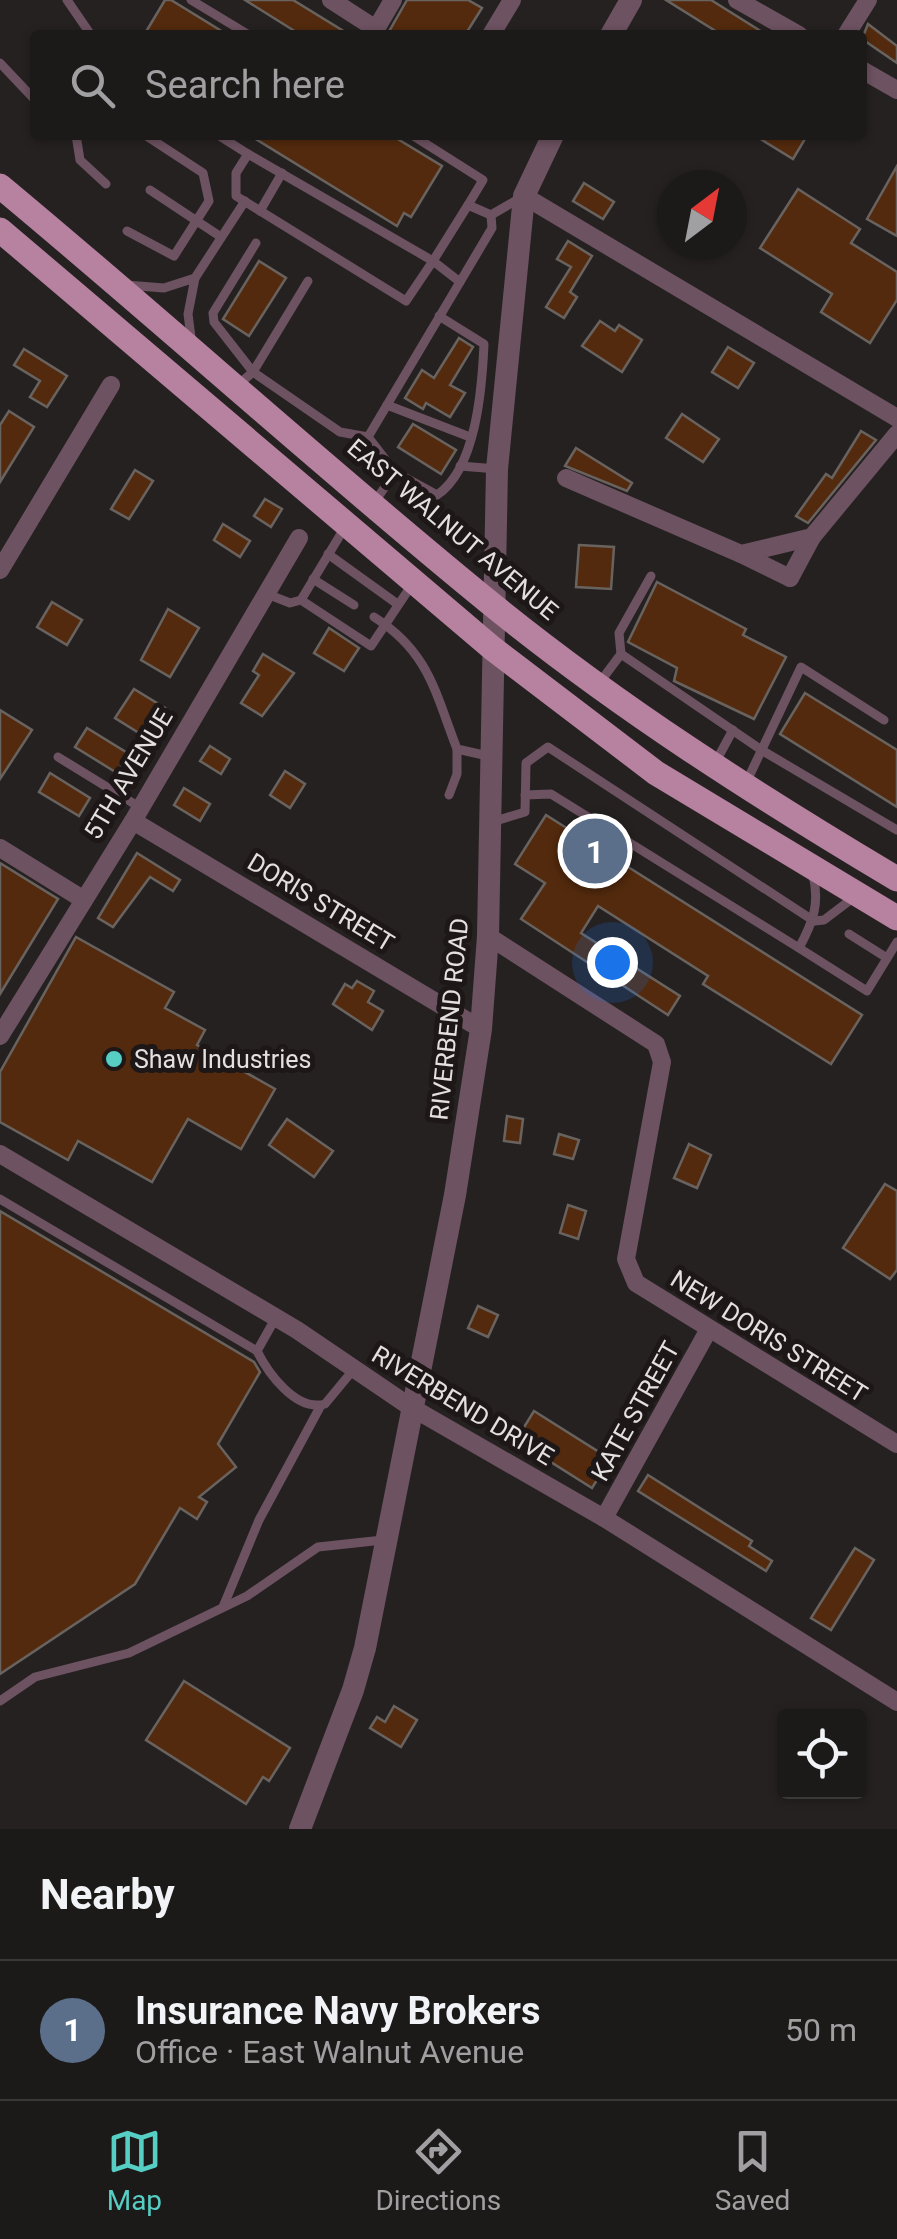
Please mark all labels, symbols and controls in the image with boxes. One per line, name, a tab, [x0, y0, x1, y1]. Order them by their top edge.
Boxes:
search box	[30, 30, 867, 140]
icon: search	[65, 58, 120, 113]
text: Search here	[145, 63, 345, 107]
north arrow	[657, 170, 747, 260]
street label: EAST WALNUT AVENUE	[342, 433, 564, 626]
street label: 5TH AVENUE	[78, 704, 179, 845]
pin: 1	[562, 814, 628, 888]
street label: DORIS STREET	[242, 847, 399, 958]
street label: RIVERBEND ROAD	[424, 917, 475, 1122]
your location	[587, 937, 638, 988]
place label: Shaw Industries	[134, 1045, 311, 1074]
marker: Shaw Industries	[103, 1048, 125, 1070]
street label: NEW DORIS STREET	[665, 1264, 872, 1409]
street label: KATE STREET	[585, 1337, 686, 1486]
street label: RIVERBEND DRIVE	[367, 1340, 559, 1471]
map controls	[777, 1709, 867, 1799]
button: locate	[777, 1709, 867, 1799]
text: Nearby	[40, 1870, 175, 1919]
text: Insurance Navy Brokers	[135, 1989, 541, 2033]
text: 1	[63, 2011, 82, 2049]
text: 50 m	[785, 2011, 857, 2049]
text: Office · East Walnut Avenue	[135, 2033, 524, 2071]
tab: Map	[107, 2124, 162, 2217]
tab: Directions	[375, 2124, 501, 2217]
tab: Saved	[715, 2124, 790, 2217]

